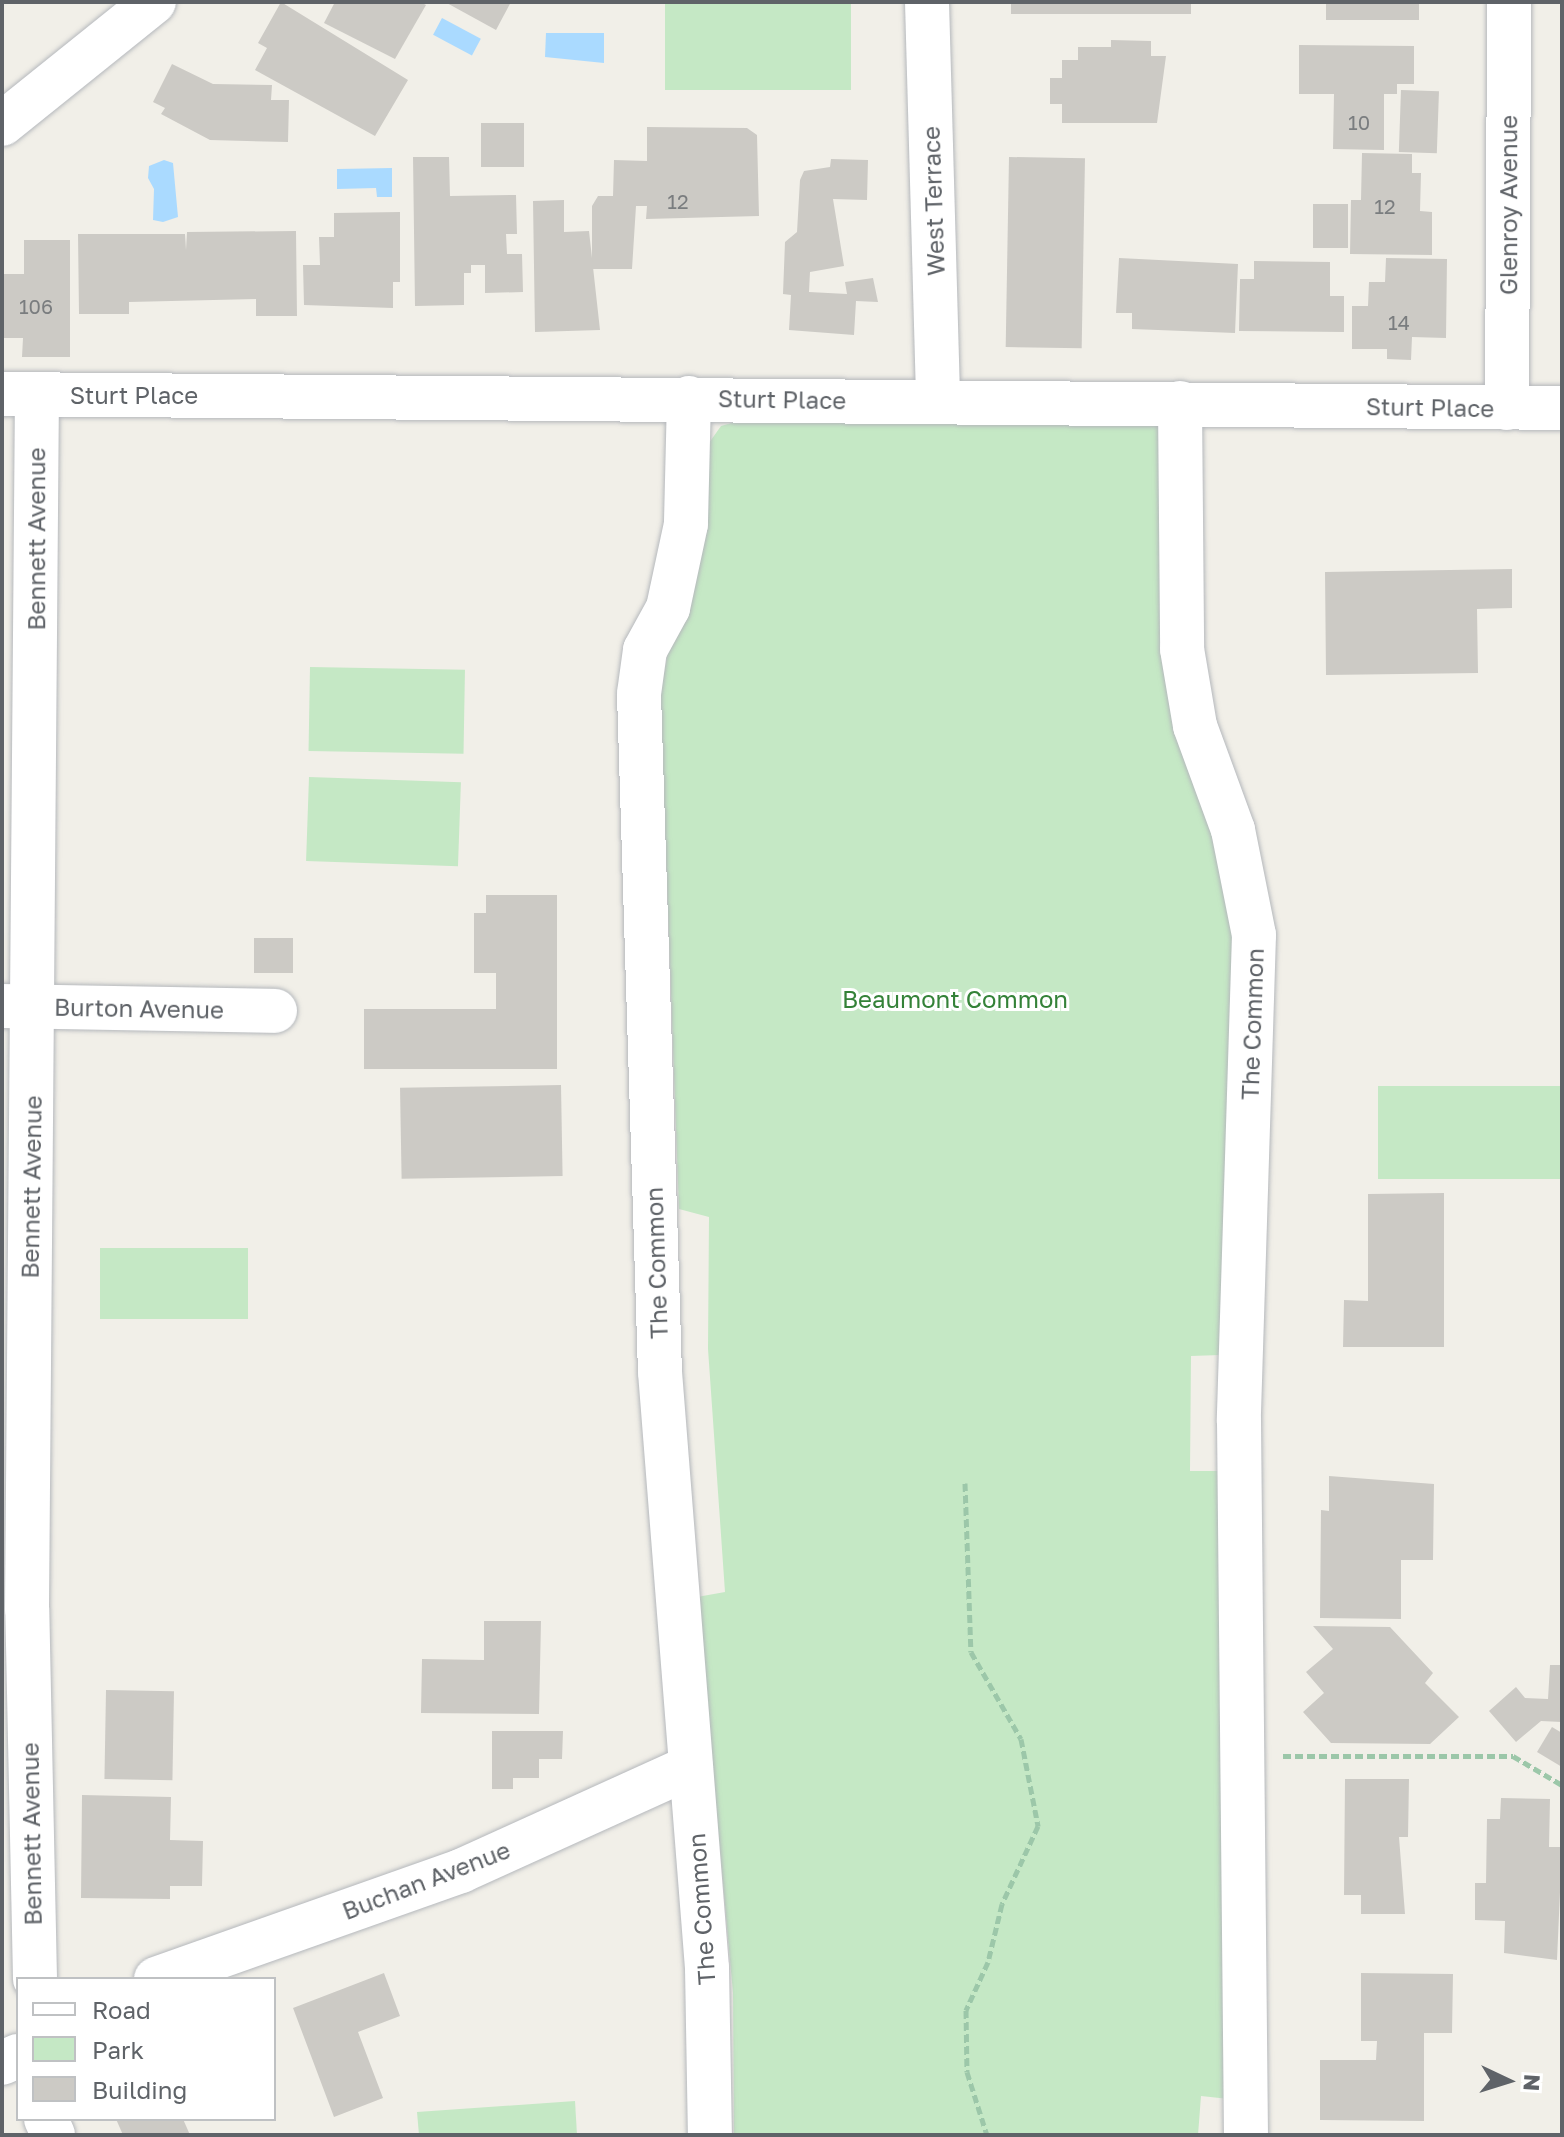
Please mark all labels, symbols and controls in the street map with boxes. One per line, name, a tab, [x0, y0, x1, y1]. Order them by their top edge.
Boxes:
house number: 10	[1348, 110, 1370, 134]
street label: Glenroy Avenue	[1494, 115, 1522, 295]
street label: West Terrace	[916, 126, 950, 276]
house number: 12	[667, 189, 689, 213]
house number: 12	[1374, 194, 1396, 218]
house number: 106	[19, 294, 53, 318]
house number: 14	[1388, 310, 1410, 334]
street label: Sturt Place	[70, 381, 198, 409]
street label: Sturt Place	[718, 383, 846, 415]
street label: Sturt Place	[1366, 391, 1494, 423]
street label: Bennett Avenue	[22, 447, 50, 631]
street label: The Common	[1235, 948, 1269, 1100]
park label: Beaumont Common	[842, 985, 1068, 1013]
street label: Burton Avenue	[54, 992, 224, 1024]
street label: Bennett Avenue	[15, 1095, 47, 1279]
street label: The Common	[639, 1187, 673, 1339]
street label: Bennett Avenue	[15, 1742, 47, 1926]
street label: The Common	[681, 1832, 721, 1986]
street label: Buchan Avenue	[338, 1835, 514, 1925]
legend	[16, 1977, 276, 2121]
text: Road	[92, 1995, 151, 2024]
text: Park	[92, 2035, 144, 2064]
north arrow	[1468, 2041, 1548, 2121]
text: N	[1518, 2073, 1546, 2092]
text: Building	[92, 2075, 187, 2104]

